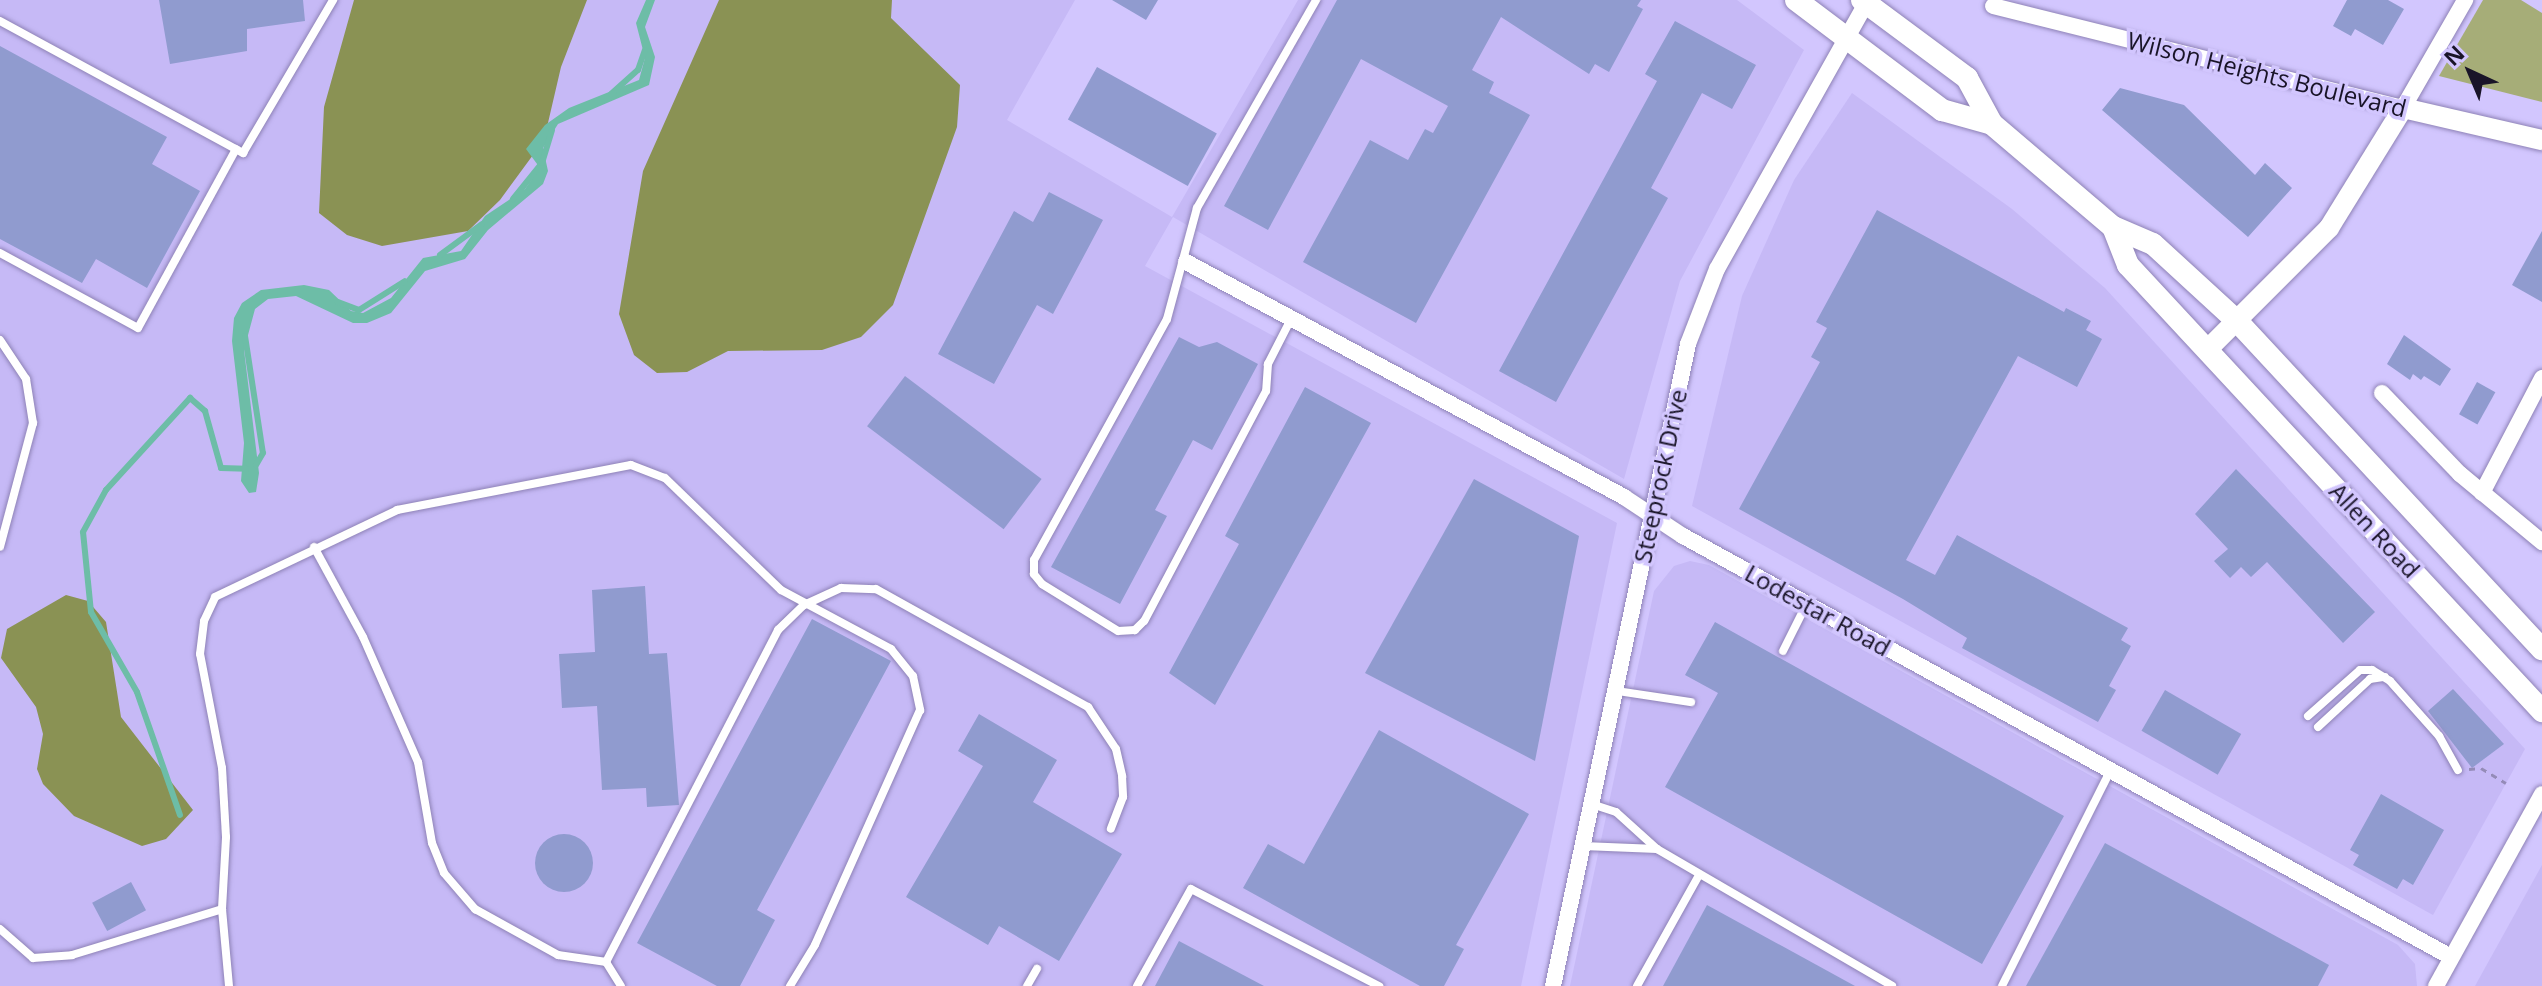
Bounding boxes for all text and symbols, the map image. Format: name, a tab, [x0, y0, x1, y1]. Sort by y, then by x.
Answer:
street label: Wilson Heights Boulevard	[2125, 25, 2409, 123]
north arrow	[2430, 32, 2510, 112]
text: N	[2436, 38, 2470, 72]
street label: Steeprock Drive	[1628, 387, 1692, 565]
street label: Allen Road	[2324, 477, 2426, 583]
street label: Lodestar Road	[1740, 558, 1896, 662]

